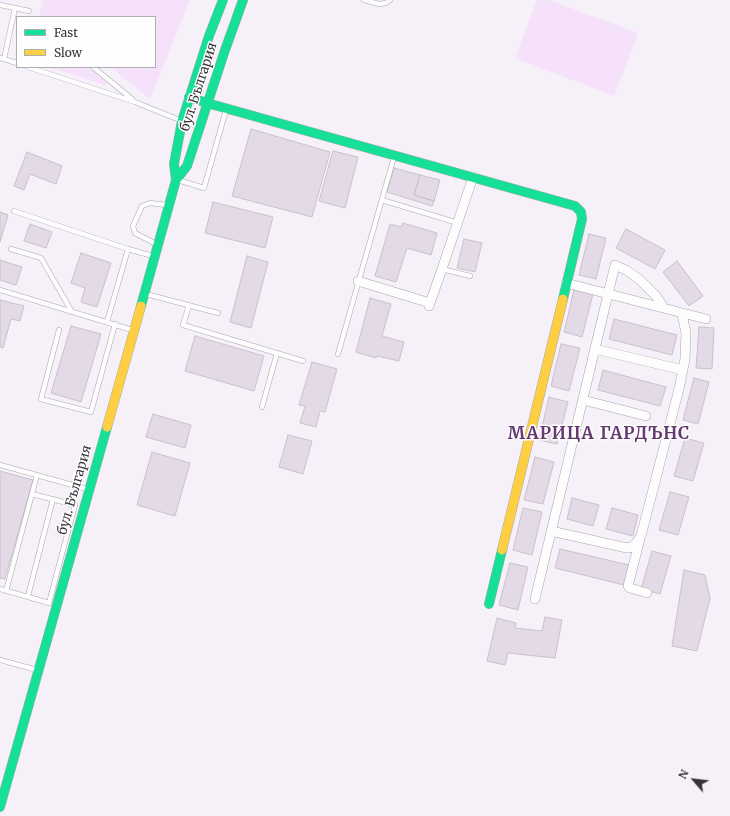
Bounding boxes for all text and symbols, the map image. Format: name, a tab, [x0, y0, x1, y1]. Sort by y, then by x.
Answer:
legend	[16, 16, 156, 68]
text: Fast	[54, 25, 78, 40]
street label: бул. България	[177, 41, 221, 133]
text: Slow	[54, 45, 82, 60]
district label: МАРИЦА ГАРДЪНС	[508, 424, 690, 444]
street label: бул. България	[55, 443, 95, 537]
north arrow	[674, 760, 714, 800]
text: N	[675, 767, 692, 782]

